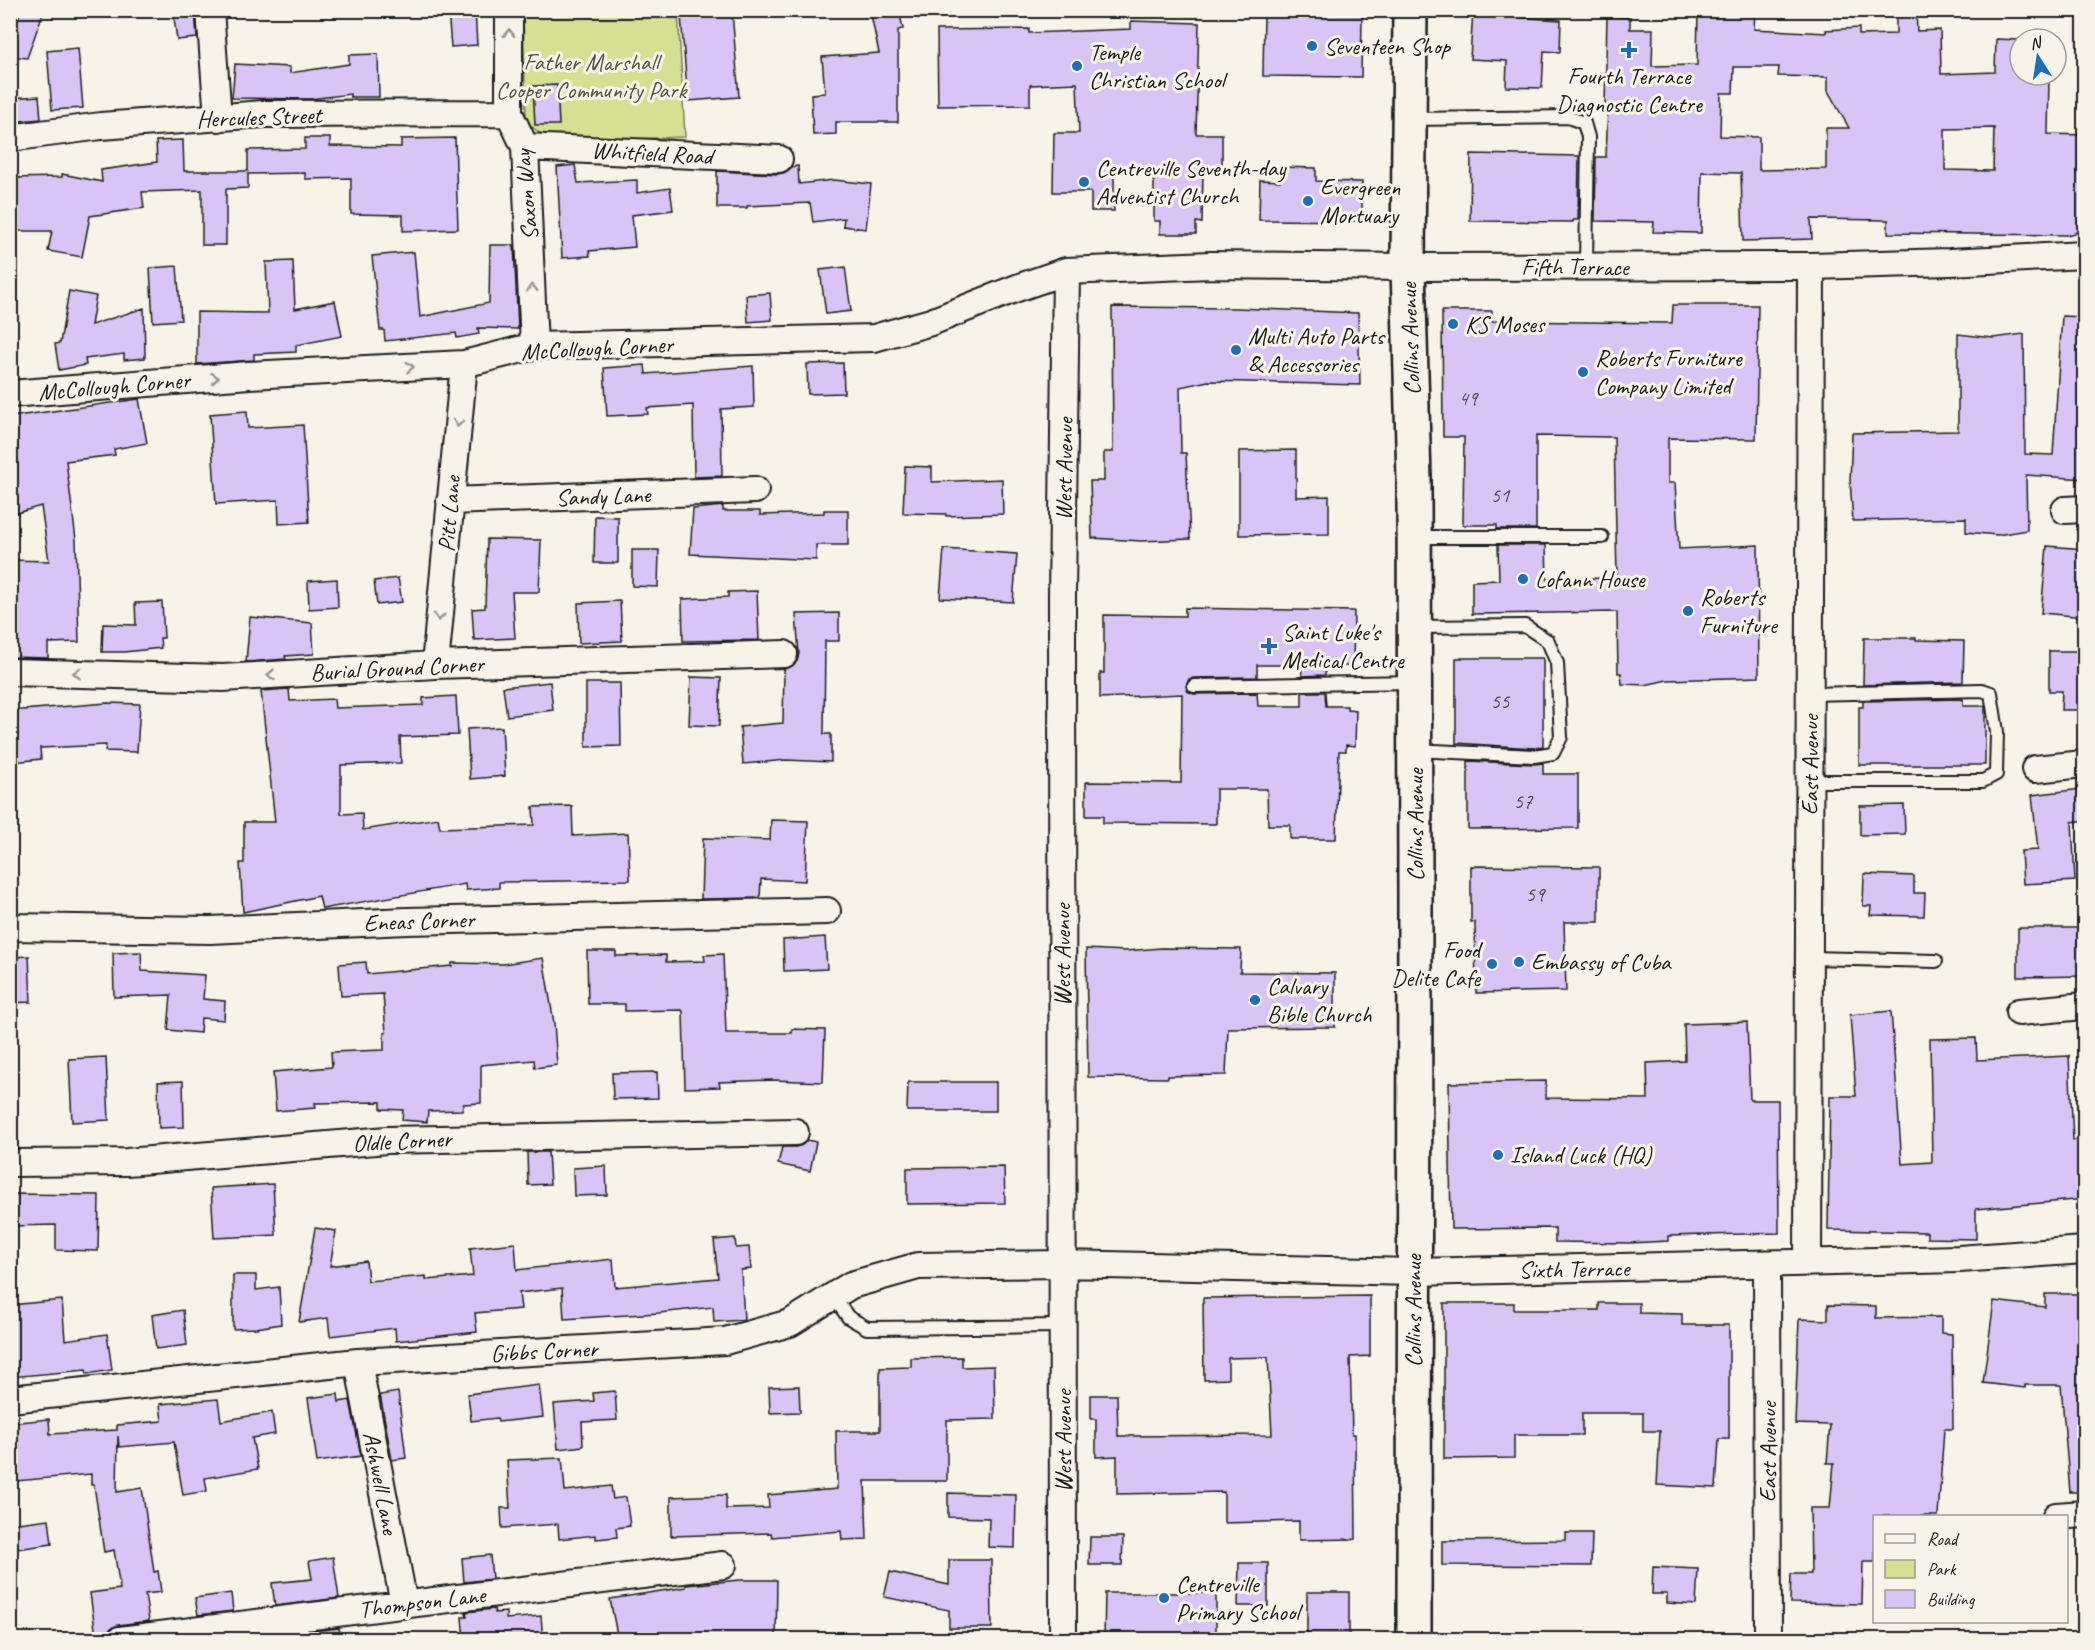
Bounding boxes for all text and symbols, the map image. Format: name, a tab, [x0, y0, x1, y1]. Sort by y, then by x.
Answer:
north arrow	[2008, 27, 2068, 87]
one-way arrow	[503, 29, 516, 38]
place label: Seventeen Shop	[1324, 31, 1452, 61]
text: N	[2028, 32, 2045, 54]
place label: Temple Christian School	[1089, 37, 1228, 95]
marker: Seventeen Shop	[1305, 39, 1319, 53]
marker: Fourth Terrace Diagnostic Centre	[1620, 41, 1638, 59]
park label: Father Marshall Cooper Community Park	[496, 47, 688, 105]
marker: Temple Christian School	[1070, 59, 1084, 73]
place label: Fourth Terrace Diagnostic Centre	[1556, 61, 1704, 119]
street label: Hercules Street	[196, 100, 324, 134]
street label: Whitfield Road	[591, 135, 717, 171]
street label: Saxon Way	[507, 147, 545, 241]
place label: Centreville Seventh-day Adventist Church	[1096, 153, 1287, 211]
place label: Evergreen Mortuary	[1320, 172, 1401, 230]
marker: Centreville Seventh-day Adventist Church	[1077, 175, 1091, 189]
marker: Evergreen Mortuary	[1301, 194, 1315, 208]
street label: Fifth Terrace	[1521, 252, 1631, 282]
street label: Collins Avenue	[1393, 280, 1427, 396]
one-way arrow	[526, 283, 538, 292]
place label: KS Moses	[1465, 309, 1546, 339]
marker: KS Moses	[1446, 317, 1460, 331]
place label: Multi Auto Parts & Accessories	[1248, 321, 1386, 379]
street label: McCollough Corner	[520, 329, 676, 367]
marker: Multi Auto Parts & Accessories	[1229, 343, 1243, 357]
place label: Roberts Furniture Company Limited	[1595, 343, 1744, 401]
one-way arrow	[406, 360, 415, 373]
street label: McCollough Corner	[37, 364, 193, 408]
marker: Roberts Furniture Company Limited	[1576, 365, 1590, 379]
one-way arrow	[211, 372, 220, 385]
house number: 49	[1459, 385, 1479, 411]
street label: West Avenue	[1048, 415, 1080, 521]
one-way arrow	[452, 418, 465, 427]
street label: Pitt Lane	[431, 473, 467, 553]
street label: Sandy Lane	[555, 479, 653, 513]
house number: 51	[1491, 482, 1511, 508]
place label: Lofann House	[1535, 564, 1647, 594]
marker: Lofann House	[1516, 572, 1530, 586]
place label: Roberts Furniture	[1700, 582, 1779, 640]
marker: Roberts Furniture	[1681, 604, 1695, 618]
one-way arrow	[433, 612, 446, 621]
place label: Saint Luke's Medical Centre	[1282, 617, 1406, 675]
marker: Saint Luke's Medical Centre	[1260, 637, 1278, 655]
street label: Burial Ground Corner	[310, 648, 487, 688]
one-way arrow	[72, 667, 81, 680]
one-way arrow	[267, 668, 276, 681]
house number: 55	[1491, 688, 1511, 714]
street label: East Avenue	[1795, 713, 1825, 815]
street label: Collins Avenue	[1400, 767, 1430, 881]
house number: 57	[1514, 788, 1534, 814]
house number: 59	[1526, 881, 1546, 907]
street label: West Avenue	[1047, 902, 1077, 1006]
street label: Eneas Corner	[363, 904, 477, 938]
place label: Food Delite Cafe	[1391, 935, 1484, 993]
place label: Embassy of Cuba	[1531, 947, 1672, 977]
marker: Embassy of Cuba	[1512, 955, 1526, 969]
marker: Food Delite Cafe	[1485, 957, 1499, 971]
place label: Calvary Bible Church	[1267, 971, 1373, 1029]
marker: Calvary Bible Church	[1248, 993, 1262, 1007]
street label: Oldle Corner	[352, 1123, 455, 1159]
place label: Island Luck (HQ)	[1510, 1140, 1652, 1170]
marker: Island Luck (HQ)	[1491, 1148, 1505, 1162]
street label: Collins Avenue	[1398, 1253, 1428, 1367]
street label: Sixth Terrace	[1518, 1253, 1632, 1285]
street label: Gibbs Corner	[490, 1333, 601, 1369]
street label: West Avenue	[1048, 1388, 1078, 1492]
street label: East Avenue	[1753, 1400, 1783, 1502]
street label: Ashwell Lane	[356, 1429, 406, 1539]
legend	[1873, 1515, 2068, 1623]
text: Road	[1927, 1528, 1960, 1550]
text: Park	[1927, 1558, 1957, 1580]
place label: Centreville Primary School	[1176, 1569, 1303, 1627]
street label: Thompson Lane	[357, 1579, 489, 1625]
text: Building	[1927, 1588, 1976, 1610]
marker: Centreville Primary School	[1157, 1591, 1171, 1605]

